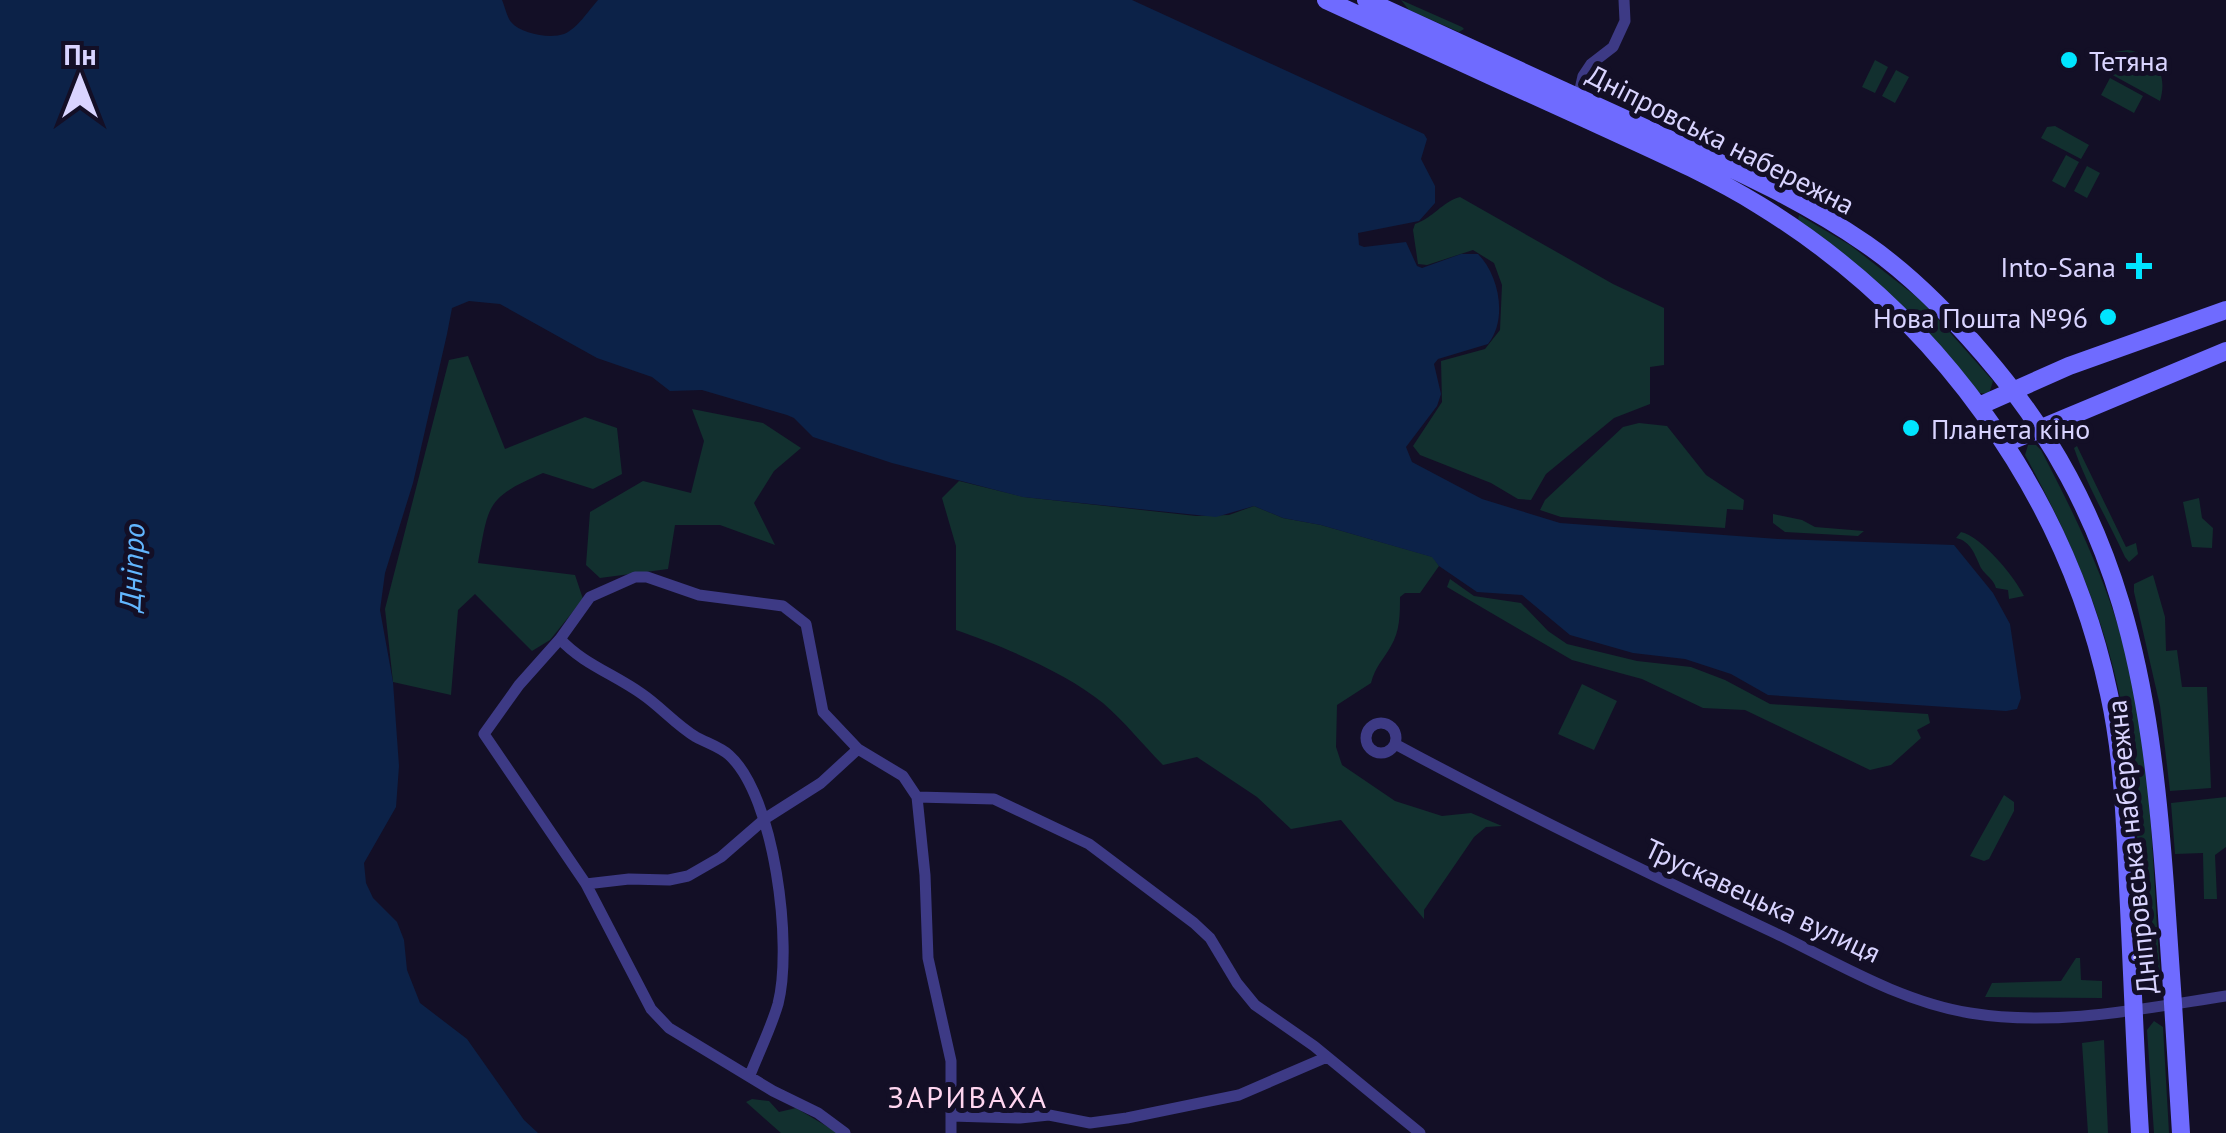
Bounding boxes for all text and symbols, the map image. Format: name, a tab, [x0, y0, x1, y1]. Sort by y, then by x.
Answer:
north arrow	[30, 30, 130, 130]
text: Пн	[64, 36, 96, 73]
place label: Тетяна	[2089, 42, 2169, 79]
marker: Тетяна	[2058, 49, 2080, 71]
street label: Дніпровська набережна	[1581, 55, 1861, 223]
place label: Into-Sana	[2000, 248, 2116, 285]
marker: Into-Sana	[2126, 253, 2152, 279]
place label: Нова Пошта №96	[1873, 299, 2088, 336]
marker: Нова Пошта №96	[2097, 306, 2119, 328]
place label: Планета кіно	[1931, 410, 2090, 447]
marker: Планета кіно	[1900, 417, 1922, 439]
water label: Дніпро	[109, 522, 153, 614]
street label: Дніпровська набережна	[2097, 698, 2165, 996]
street label: Трускавецька вулиця	[1639, 829, 1887, 971]
district label: ЗАРИВАХА	[887, 1077, 1049, 1116]

